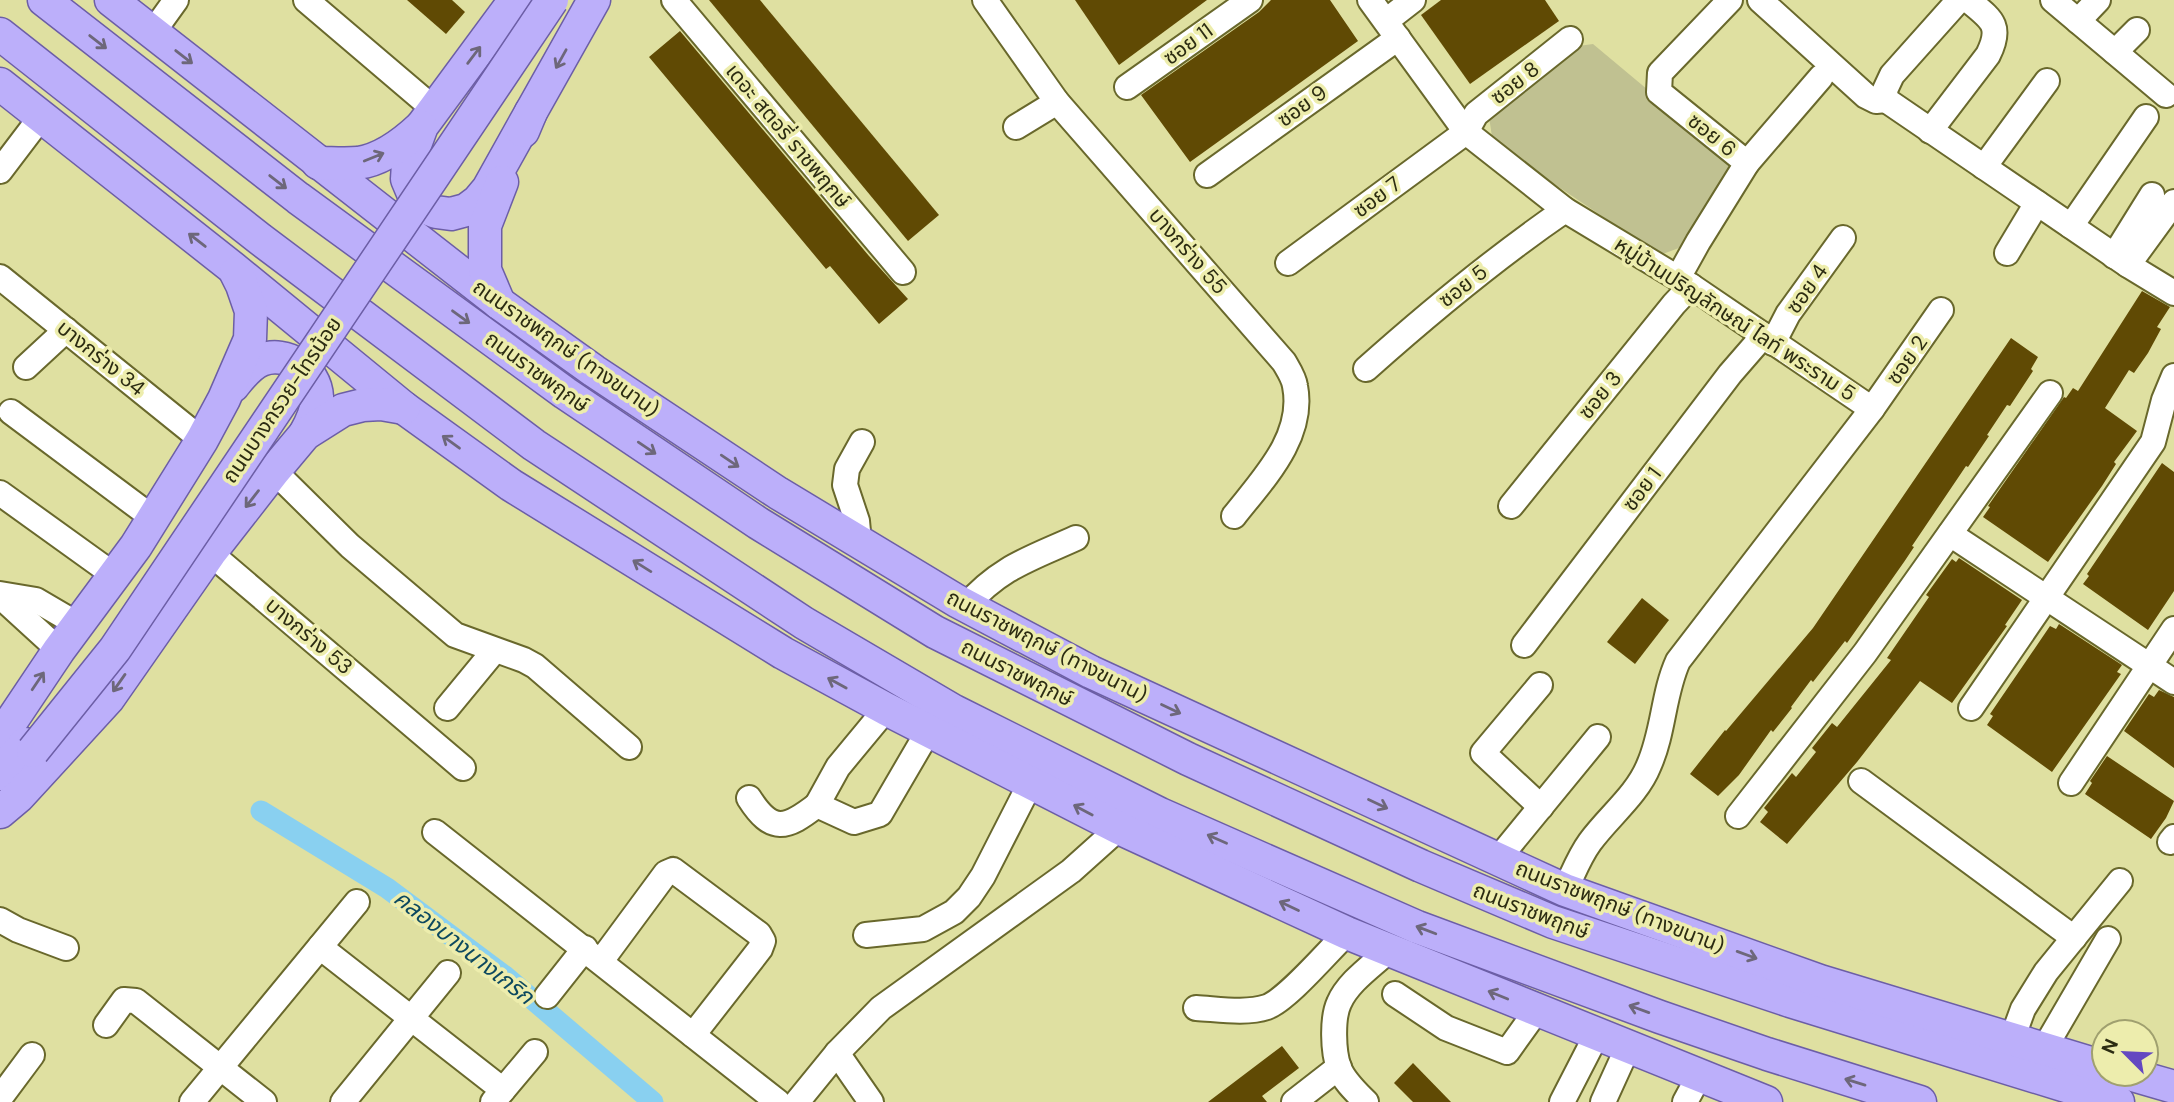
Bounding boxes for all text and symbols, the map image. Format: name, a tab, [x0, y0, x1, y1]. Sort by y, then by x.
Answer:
street label: ซอย 11	[1158, 17, 1218, 71]
one-way arrow	[89, 34, 107, 50]
one-way arrow	[466, 45, 481, 64]
one-way arrow	[175, 49, 193, 64]
one-way arrow	[554, 49, 568, 69]
street label: ซอย 8	[1485, 55, 1545, 111]
street label: เดอะ สตอรี่ ราชพฤกษ์	[719, 57, 858, 214]
street label: ซอย 9	[1272, 79, 1332, 133]
street label: ซอย 6	[1682, 107, 1742, 163]
one-way arrow	[363, 149, 384, 162]
street label: ซอย 7	[1347, 170, 1407, 224]
one-way arrow	[268, 174, 286, 190]
street label: บางกร่าง 55	[1143, 202, 1233, 300]
street label: หมู่บ้านปริญลักษณ์ ไลท์ พระราม 5	[1609, 230, 1861, 408]
one-way arrow	[188, 232, 206, 248]
street label: ซอย 5	[1433, 258, 1493, 314]
street label: ซอย 4	[1780, 258, 1834, 319]
street label: ถนนราชพฤกษ์ (ทางขนาน)	[468, 274, 664, 422]
one-way arrow	[451, 310, 470, 324]
street label: ถนนบางกรวย-ไทรน้อย	[216, 311, 348, 489]
street label: บางกร่าง 34	[51, 314, 151, 402]
street label: ถนนราชพฤกษ์	[480, 326, 594, 418]
street label: ซอย 2	[1880, 330, 1934, 390]
street label: ซอย 3	[1572, 365, 1628, 425]
one-way arrow	[442, 435, 461, 449]
one-way arrow	[636, 441, 656, 455]
one-way arrow	[720, 454, 739, 469]
street label: ซอย 1	[1616, 461, 1668, 517]
one-way arrow	[245, 489, 260, 507]
one-way arrow	[633, 559, 653, 573]
street label: ถนนราชพฤกษ์ (ทางขนาน)	[943, 584, 1151, 708]
street label: บางกร่าง 53	[259, 591, 359, 681]
street label: ถนนราชพฤกษ์	[957, 634, 1077, 712]
one-way arrow	[31, 672, 45, 692]
one-way arrow	[112, 673, 126, 692]
one-way arrow	[828, 676, 848, 690]
one-way arrow	[1160, 703, 1181, 716]
one-way arrow	[1366, 798, 1388, 811]
one-way arrow	[1073, 802, 1093, 816]
one-way arrow	[1207, 832, 1228, 845]
street label: ถนนราชพฤกษ์ (ทางขนาน)	[1512, 856, 1728, 958]
street label: ถนนราชพฤกษ์	[1470, 877, 1592, 945]
water label: คลองบางนางเกริก	[388, 883, 541, 1012]
one-way arrow	[1278, 899, 1300, 912]
one-way arrow	[1415, 923, 1437, 936]
one-way arrow	[1735, 950, 1757, 962]
one-way arrow	[1488, 987, 1509, 1000]
one-way arrow	[1629, 1002, 1651, 1015]
north arrow	[2090, 1018, 2160, 1088]
text: N	[2096, 1035, 2124, 1058]
one-way arrow	[1844, 1074, 1866, 1087]

